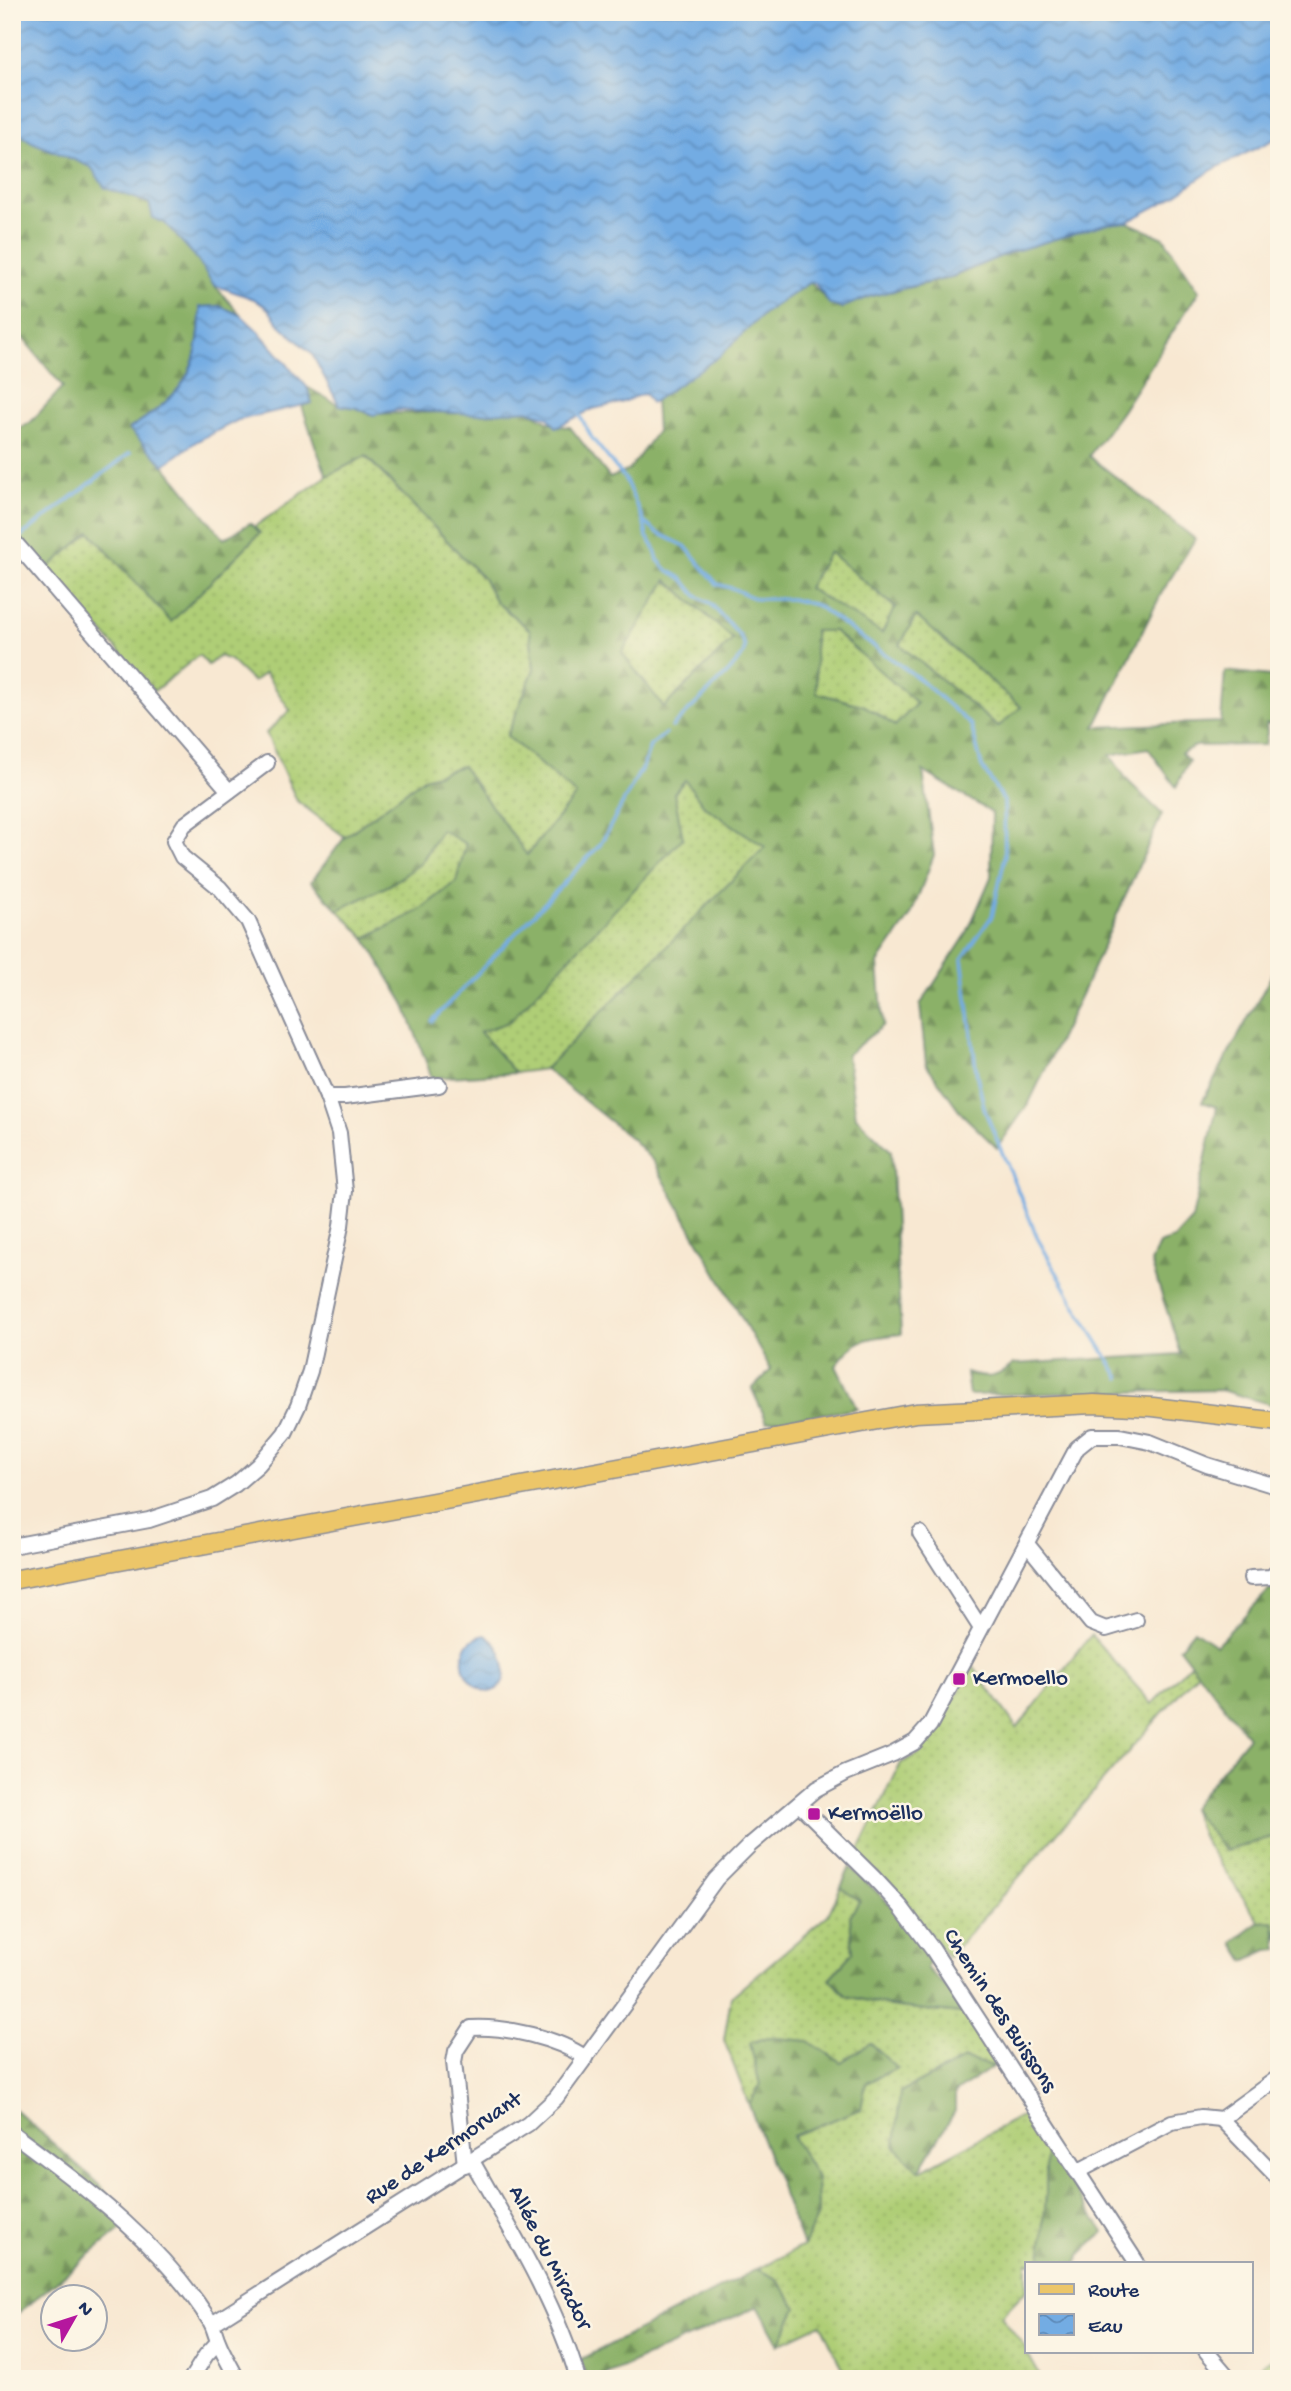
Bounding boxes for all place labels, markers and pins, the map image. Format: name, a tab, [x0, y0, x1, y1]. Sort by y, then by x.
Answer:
place label: Kermoello	[973, 1666, 1068, 1693]
marker: Kermoello	[951, 1671, 967, 1687]
place label: Kermoëllo	[828, 1801, 923, 1828]
marker: Kermoëllo	[806, 1806, 822, 1822]

